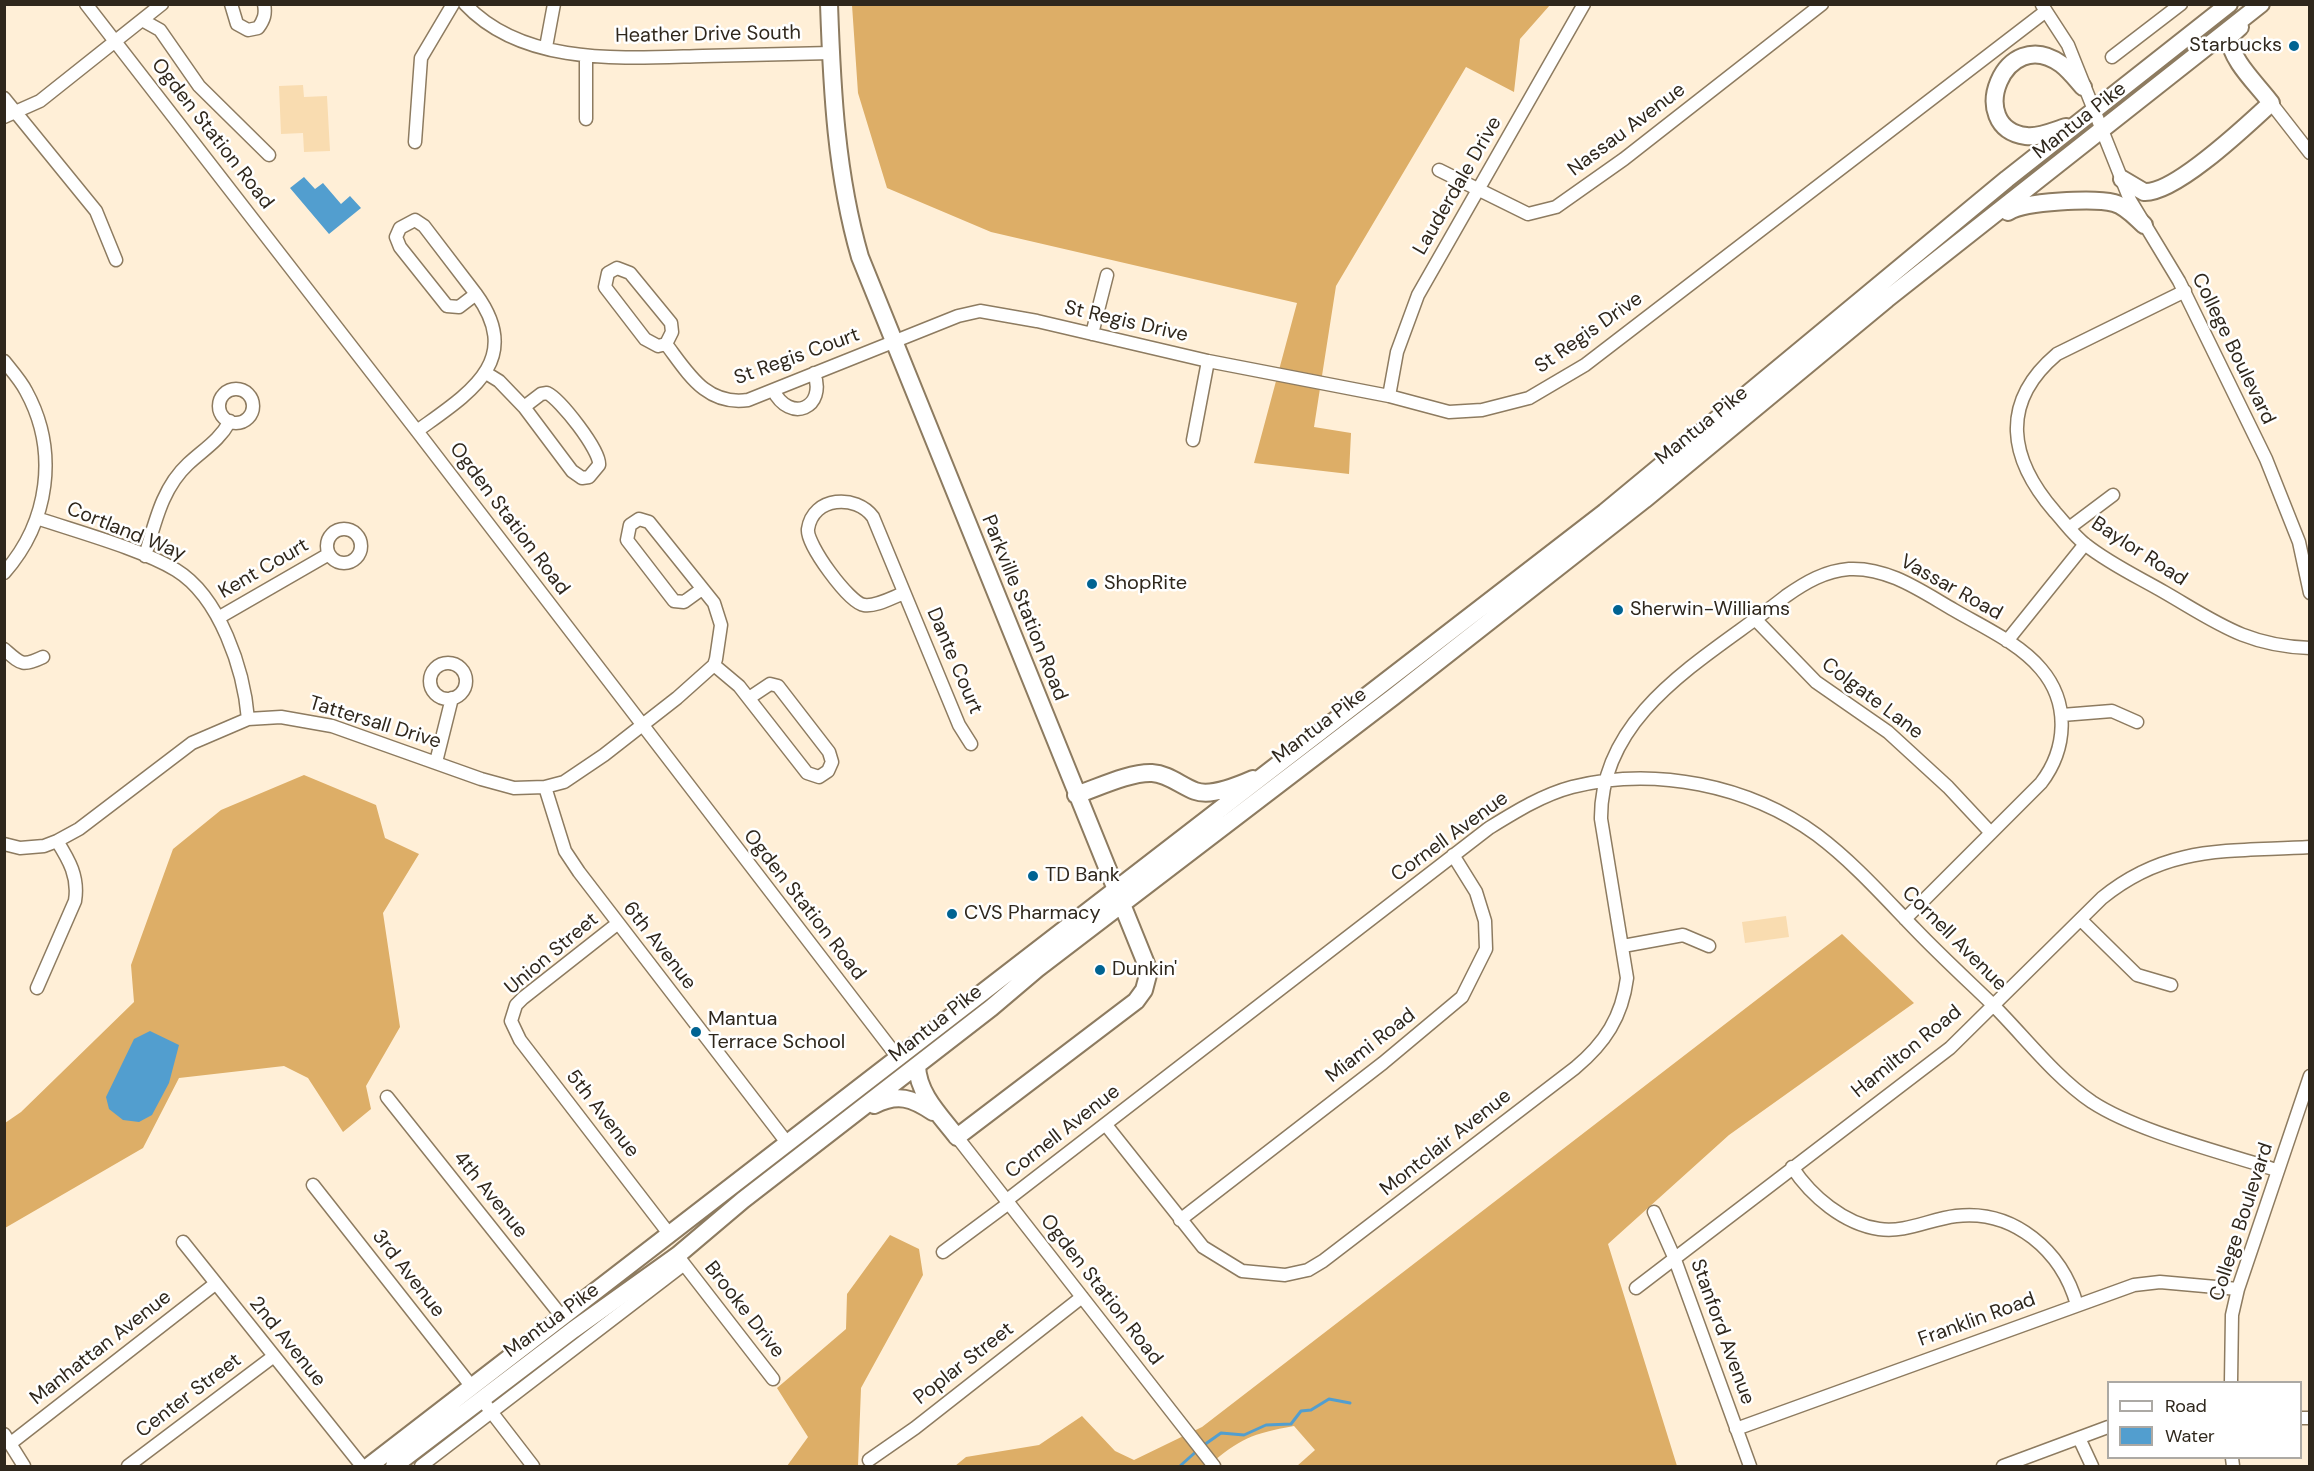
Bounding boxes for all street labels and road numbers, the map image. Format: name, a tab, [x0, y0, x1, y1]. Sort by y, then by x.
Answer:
street label: Heather Drive South	[615, 21, 801, 49]
street label: Ogden Station Road	[146, 54, 278, 214]
street label: Mantua Pike	[2029, 77, 2131, 165]
street label: Nassau Avenue	[1564, 78, 1690, 182]
street label: Lauderdale Drive	[1409, 113, 1507, 259]
street label: College Boulevard	[2186, 270, 2280, 428]
street label: St Regis Drive	[1531, 287, 1647, 379]
street label: St Regis Drive	[1062, 296, 1190, 348]
street label: St Regis Court	[731, 323, 863, 391]
street label: Mantua Pike	[1651, 381, 1753, 471]
street label: Ogden Station Road	[444, 438, 574, 600]
street label: Cortland Way	[63, 497, 189, 567]
street label: Parkville Station Road	[976, 512, 1072, 704]
street label: Baylor Road	[2087, 512, 2191, 592]
street label: Kent Court	[215, 534, 313, 604]
street label: Vassar Road	[1896, 550, 2006, 626]
street label: Dante Court	[921, 604, 987, 718]
street label: Colgate Lane	[1816, 653, 1928, 745]
street label: Mantua Pike	[1268, 683, 1372, 769]
street label: Tattersall Drive	[306, 691, 444, 755]
street label: Cornell Avenue	[1387, 787, 1513, 887]
street label: Ogden Station Road	[738, 825, 870, 985]
street label: Cornell Avenue	[1896, 881, 2012, 997]
street label: 6th Avenue	[617, 897, 701, 995]
street label: Union Street	[500, 908, 604, 1000]
street label: Mantua Pike	[885, 980, 987, 1068]
street label: Hamilton Road	[1847, 1000, 1967, 1104]
street label: Miami Road	[1321, 1004, 1421, 1088]
street label: 5th Avenue	[560, 1065, 644, 1163]
street label: Cornell Avenue	[1001, 1080, 1125, 1184]
street label: Montclair Avenue	[1376, 1084, 1516, 1202]
street label: College Boulevard	[2205, 1140, 2279, 1304]
street label: 4th Avenue	[448, 1147, 532, 1243]
street label: Ogden Station Road	[1035, 1210, 1167, 1370]
street label: 3rd Avenue	[366, 1225, 450, 1323]
street label: Stanford Avenue	[1685, 1256, 1759, 1408]
street label: Brooke Drive	[699, 1257, 789, 1363]
street label: Mantua Pike	[500, 1278, 604, 1364]
street label: Manhattan Avenue	[26, 1285, 176, 1411]
street label: Franklin Road	[1915, 1288, 2039, 1352]
street label: 2nd Avenue	[243, 1292, 331, 1392]
street label: Poplar Street	[909, 1318, 1019, 1410]
street label: Center Street	[132, 1349, 246, 1443]

